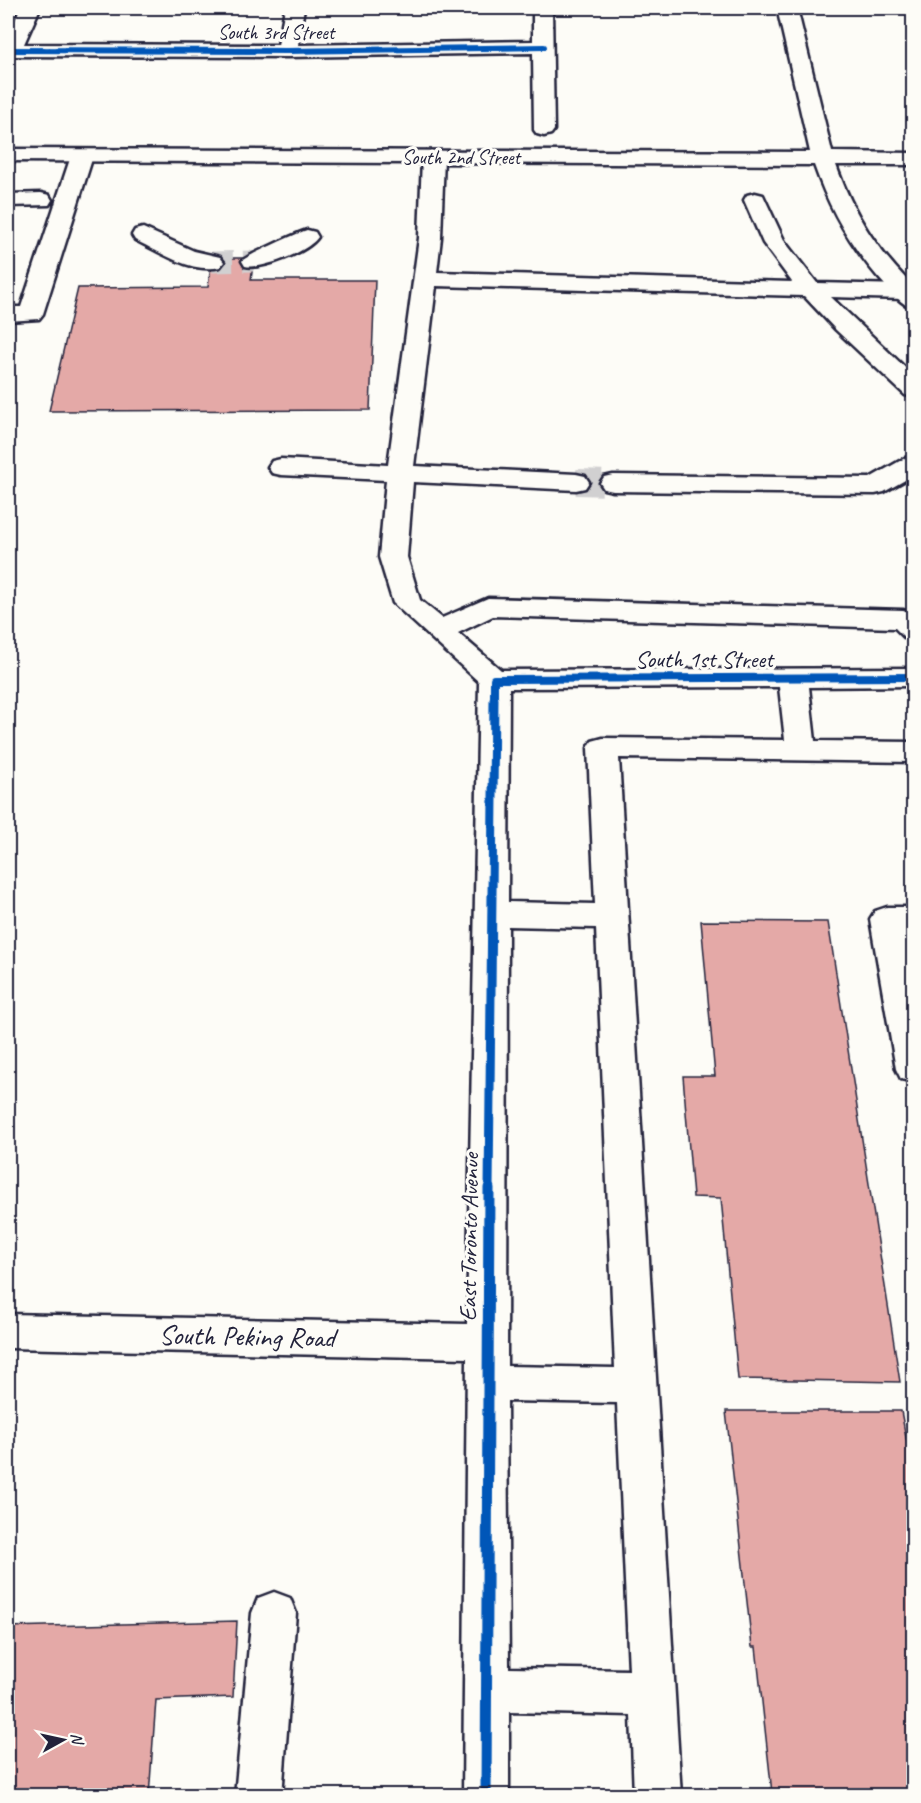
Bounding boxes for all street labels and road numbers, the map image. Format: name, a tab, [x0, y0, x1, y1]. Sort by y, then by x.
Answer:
street label: South 3rd Street	[218, 20, 337, 45]
street label: South 2nd Street	[402, 145, 523, 170]
street label: South 1st Street	[635, 644, 775, 674]
street label: East Toronto Avenue	[453, 1151, 486, 1321]
street label: South Peking Road	[159, 1317, 339, 1355]

